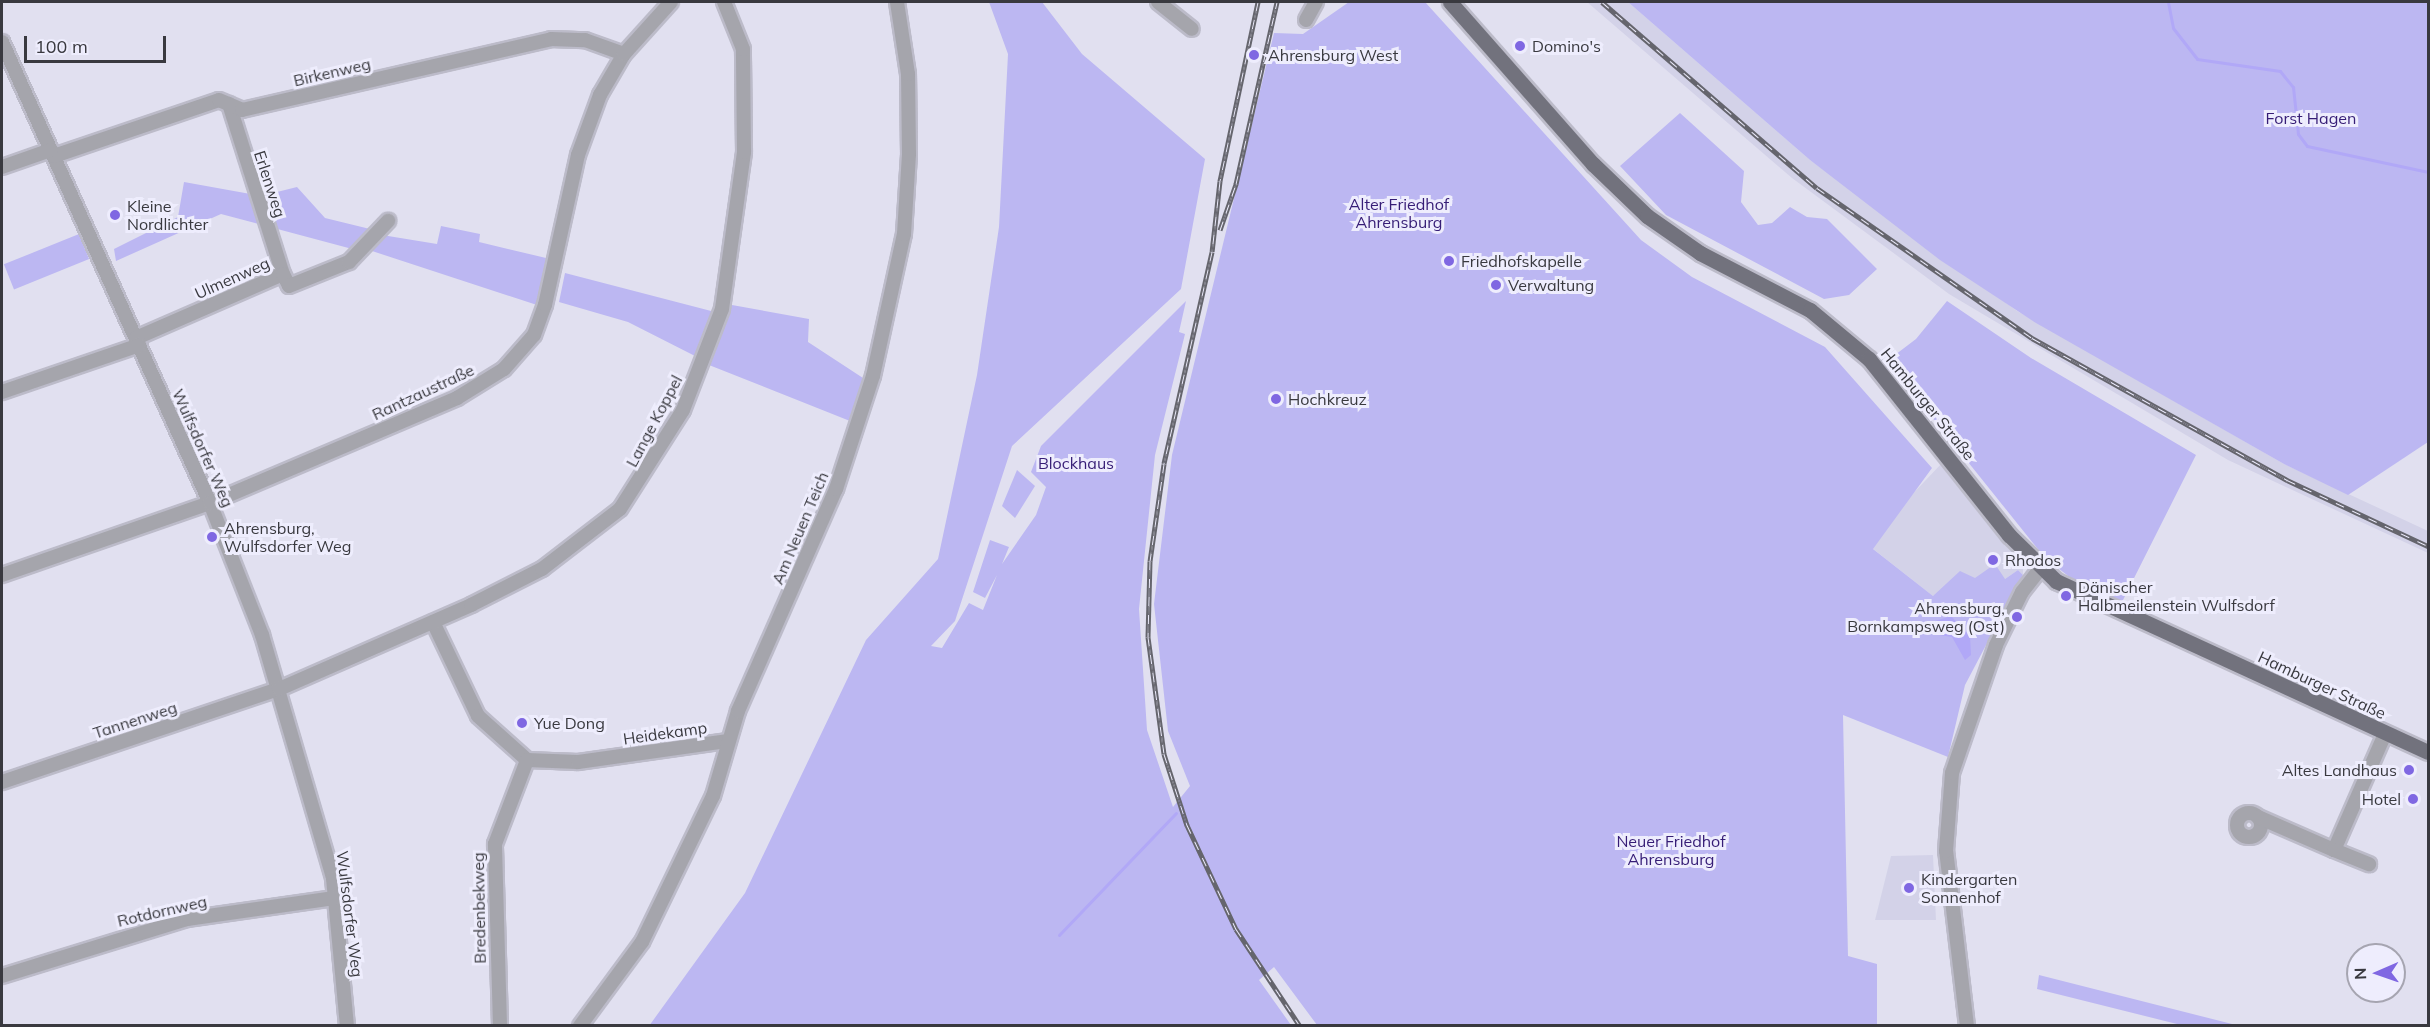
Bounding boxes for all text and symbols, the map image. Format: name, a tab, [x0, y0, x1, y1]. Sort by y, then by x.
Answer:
scale bar	[27, 24, 170, 62]
text: 100 m	[35, 35, 88, 58]
place label: Domino's	[1532, 36, 1601, 56]
marker: Domino's	[1513, 39, 1527, 53]
place label: Ahrensburg West	[1268, 45, 1398, 65]
marker: Ahrensburg West	[1245, 46, 1263, 64]
street label: Birkenweg	[292, 54, 372, 90]
park label: Forst Hagen	[2266, 108, 2356, 128]
street label: Erlenweg	[250, 148, 290, 220]
park label: Alter Friedhof Ahrensburg	[1349, 194, 1449, 232]
place label: Kleine Nordlichter	[127, 196, 208, 234]
marker: Kleine Nordlichter	[108, 208, 122, 222]
place label: Friedhofskapelle	[1461, 251, 1582, 271]
street label: Ulmenweg	[192, 253, 272, 303]
marker: Friedhofskapelle	[1442, 254, 1456, 268]
place label: Verwaltung	[1508, 275, 1594, 295]
marker: Verwaltung	[1489, 278, 1503, 292]
street label: Hamburger Straße	[1877, 344, 1979, 464]
street label: Rantzaustraße	[369, 360, 477, 424]
street label: Lange Koppel	[622, 372, 686, 470]
street label: Wulfsdorfer Weg	[168, 386, 238, 510]
place label: Hochkreuz	[1288, 389, 1367, 409]
marker: Hochkreuz	[1269, 392, 1283, 406]
park label: Blockhaus	[1038, 453, 1114, 473]
street label: Am Neuen Teich	[768, 469, 832, 587]
place label: Ahrensburg, Wulfsdorfer Weg	[224, 518, 351, 556]
marker: Ahrensburg, Wulfsdorfer Weg	[205, 530, 219, 544]
place label: Rhodos	[2005, 550, 2061, 570]
marker: Rhodos	[1986, 553, 2000, 567]
place label: Dänischer Halbmeilenstein Wulfsdorf	[2078, 577, 2275, 615]
marker: Dänischer Halbmeilenstein Wulfsdorf	[2059, 589, 2073, 603]
place label: Ahrensburg, Bornkampsweg (Ost)	[1847, 598, 2005, 636]
marker: Ahrensburg, Bornkampsweg (Ost)	[2010, 610, 2024, 624]
street label: Hamburger Straße	[2255, 647, 2389, 723]
street label: Tannenweg	[91, 697, 179, 743]
place label: Yue Dong	[534, 713, 605, 733]
marker: Yue Dong	[515, 716, 529, 730]
street label: Heidekamp	[622, 718, 708, 748]
place label: Altes Landhaus	[2282, 760, 2397, 780]
marker: Altes Landhaus	[2402, 763, 2416, 777]
place label: Hotel	[2362, 789, 2401, 809]
marker: Hotel	[2406, 792, 2420, 806]
park label: Neuer Friedhof Ahrensburg	[1616, 831, 1726, 869]
street label: Wulfsdorfer Weg	[333, 850, 367, 978]
street label: Bredenbekweg	[468, 852, 490, 964]
place label: Kindergarten Sonnenhof	[1921, 869, 2017, 907]
marker: Kindergarten Sonnenhof	[1902, 881, 1916, 895]
street label: Rotdornweg	[115, 891, 209, 931]
north arrow	[2346, 943, 2406, 1003]
text: N	[2350, 967, 2370, 980]

